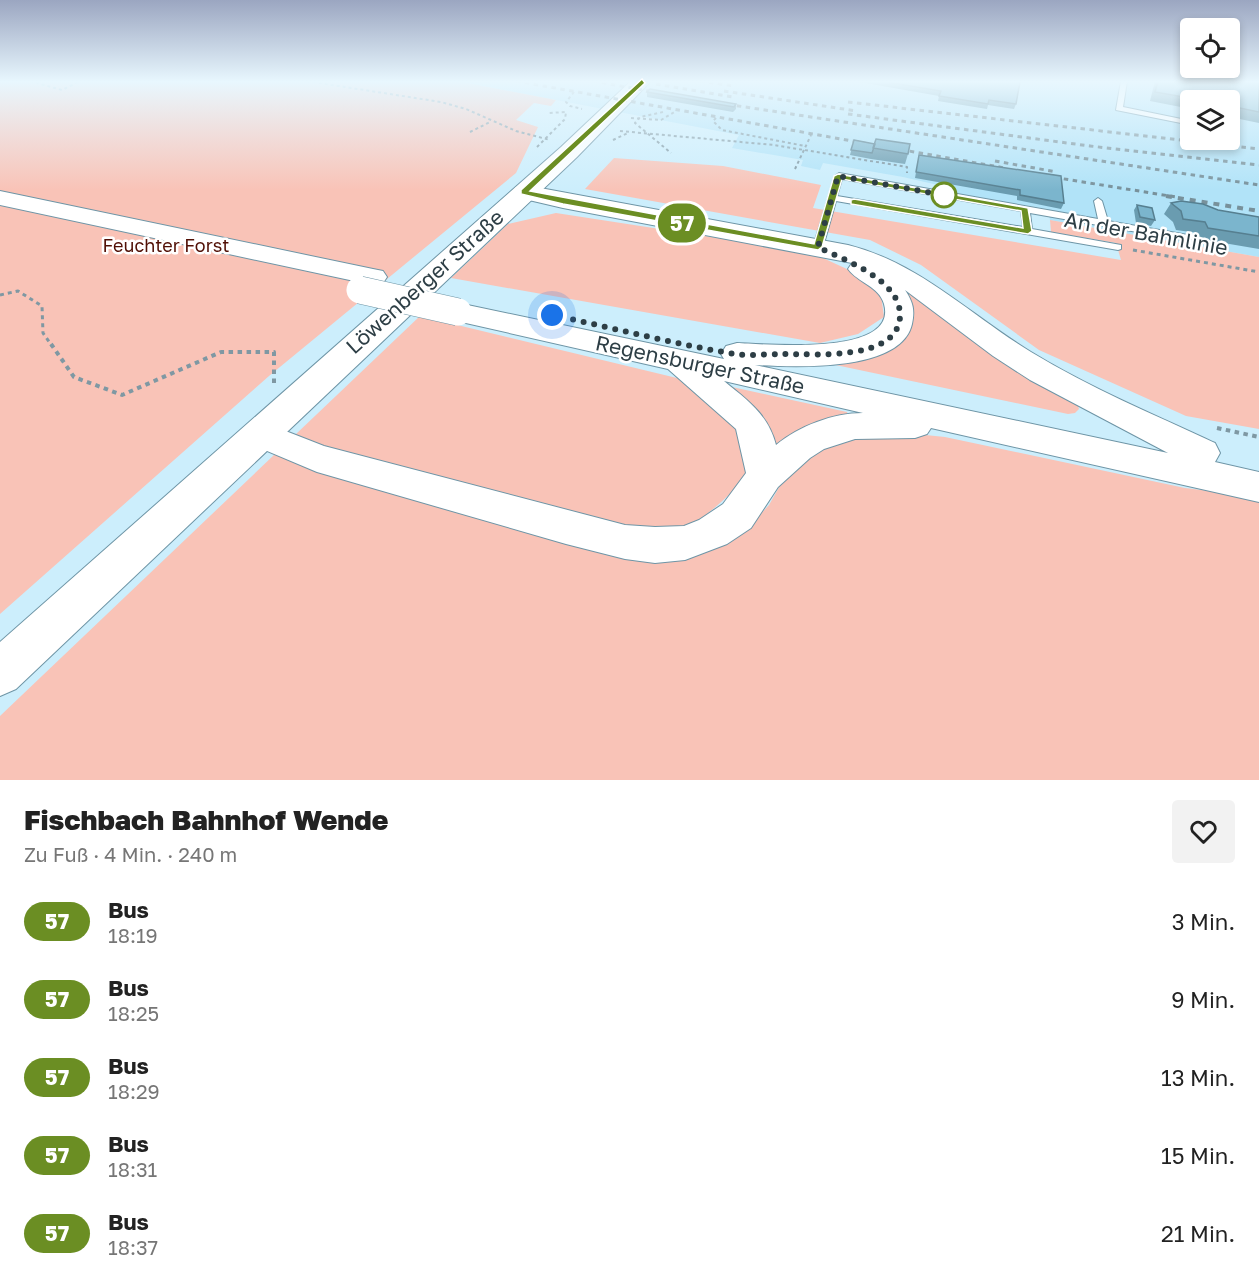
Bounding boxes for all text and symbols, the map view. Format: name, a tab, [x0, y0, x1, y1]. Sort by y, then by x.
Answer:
map controls	[1180, 18, 1240, 150]
button: locate	[1180, 18, 1240, 78]
button: layers	[1180, 90, 1240, 150]
unlabelled marker	[931, 182, 957, 208]
street label: Löwenberger Straße	[340, 204, 509, 359]
line badge: 57	[655, 204, 709, 242]
street label: An der Bahnlinie	[1062, 206, 1230, 260]
text: 57	[670, 210, 694, 236]
park label: Feuchter Forst	[103, 234, 229, 256]
your location	[537, 300, 567, 330]
street label: Regensburger Straße	[593, 329, 807, 399]
button: heart	[1172, 800, 1235, 863]
text: Fischbach Bahnhof Wende	[24, 803, 388, 836]
text: Zu Fuß · 4 Min. · 240 m	[24, 842, 237, 866]
text: Bus	[108, 896, 149, 923]
text: 57	[45, 908, 69, 934]
text: 3 Min.	[1172, 908, 1235, 935]
text: 18:19	[108, 923, 158, 947]
text: Bus	[108, 974, 149, 1001]
text: 57	[45, 986, 69, 1012]
text: 9 Min.	[1171, 986, 1235, 1013]
text: 18:25	[108, 1001, 159, 1025]
text: Bus	[108, 1052, 149, 1079]
text: 57	[45, 1064, 69, 1090]
text: 13 Min.	[1161, 1064, 1235, 1091]
text: 18:29	[108, 1079, 160, 1103]
text: Bus	[108, 1130, 149, 1157]
text: 57	[45, 1142, 69, 1168]
text: 15 Min.	[1161, 1142, 1235, 1169]
text: 18:31	[108, 1157, 157, 1181]
text: Bus	[108, 1208, 149, 1235]
text: 57	[45, 1220, 69, 1246]
text: 21 Min.	[1161, 1220, 1235, 1247]
text: 18:37	[108, 1235, 158, 1259]

